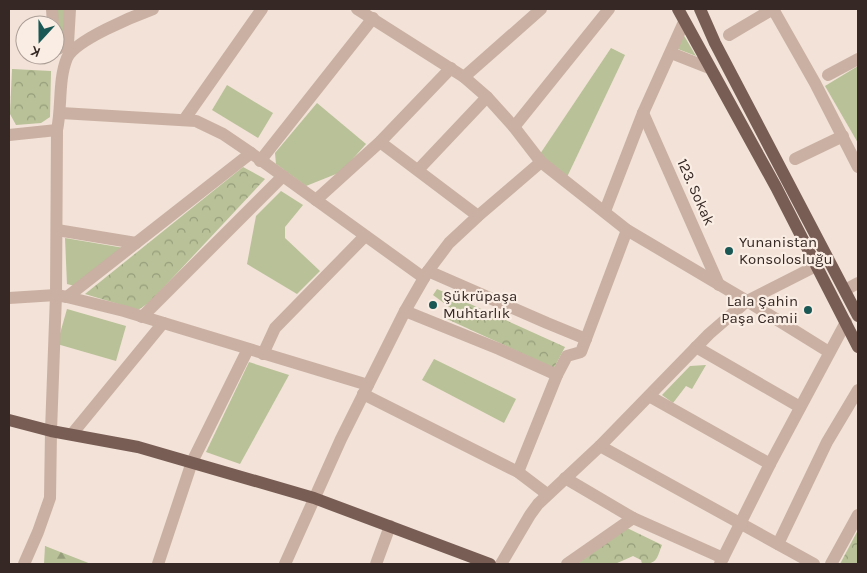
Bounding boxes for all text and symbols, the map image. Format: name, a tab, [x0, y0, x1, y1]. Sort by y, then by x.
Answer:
north arrow	[15, 15, 65, 65]
text: K	[27, 42, 43, 61]
street label: 123. Sokak	[673, 156, 719, 228]
place label: Yunanistan Konsolosluğu	[739, 233, 833, 268]
marker: Yunanistan Konsolosluğu	[723, 245, 735, 257]
place label: Şükrüpaşa Muhtarlık	[443, 287, 517, 322]
place label: Lala Şahin Paşa Camii	[721, 292, 798, 327]
marker: Şükrüpaşa Muhtarlık	[427, 299, 439, 311]
marker: Lala Şahin Paşa Camii	[802, 304, 814, 316]

